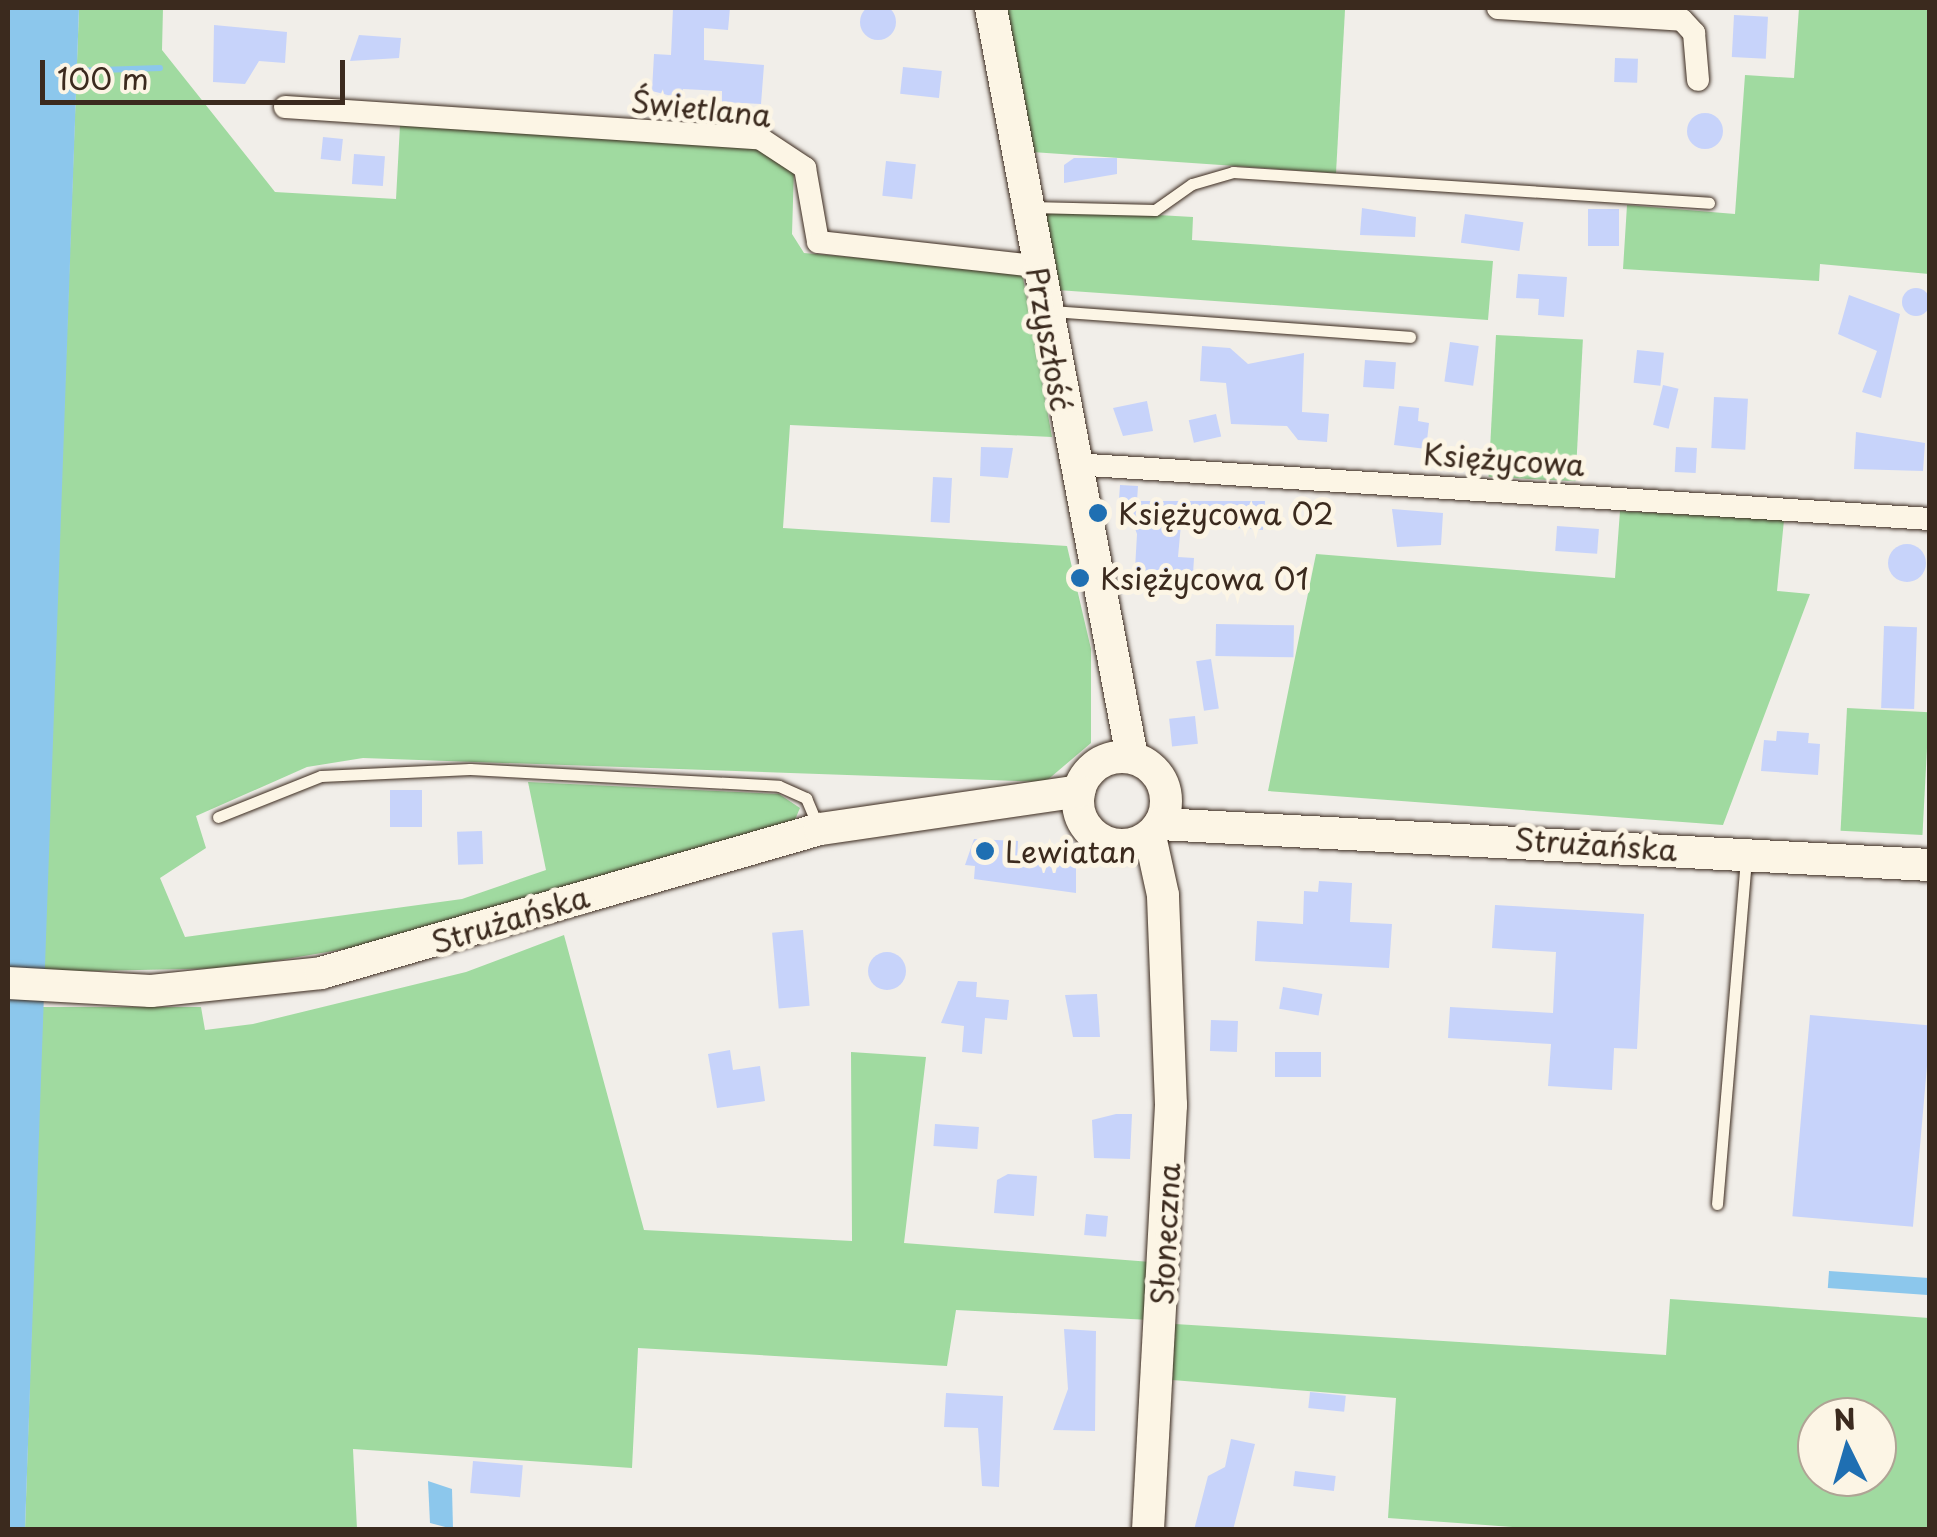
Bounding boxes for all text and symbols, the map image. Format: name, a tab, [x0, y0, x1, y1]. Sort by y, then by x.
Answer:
scale bar	[45, 40, 350, 102]
text: 100 m	[57, 55, 149, 100]
street label: Świetlana	[629, 83, 773, 133]
street label: Przyszłość	[1020, 264, 1080, 414]
street label: Księżycowa	[1422, 435, 1586, 483]
place label: Księżycowa 02	[1118, 495, 1332, 531]
marker: Księżycowa 02	[1087, 502, 1109, 524]
place label: Księżycowa 01	[1100, 560, 1307, 596]
marker: Księżycowa 01	[1069, 567, 1091, 589]
street label: Strużańska	[1513, 820, 1679, 868]
place label: Lewiatan	[1005, 833, 1136, 869]
marker: Lewiatan	[974, 840, 996, 862]
street label: Strużańska	[427, 878, 593, 960]
street label: Słoneczna	[1143, 1162, 1187, 1306]
text: N	[1832, 1396, 1857, 1441]
north arrow	[1797, 1397, 1897, 1497]

